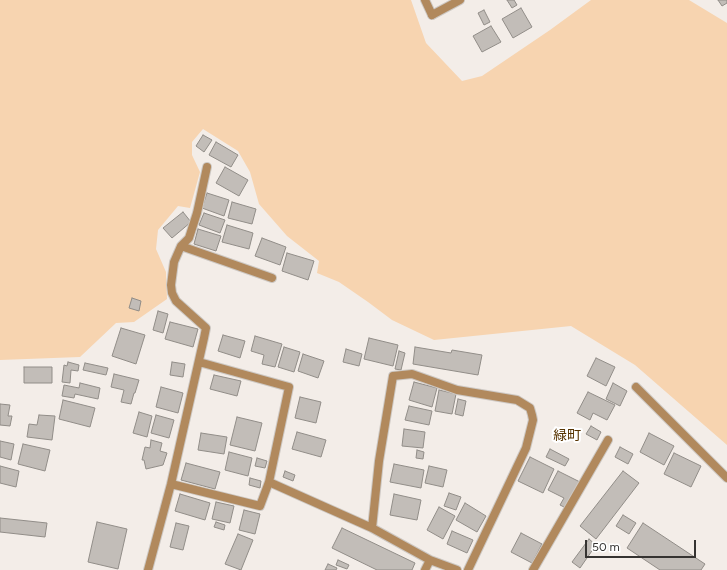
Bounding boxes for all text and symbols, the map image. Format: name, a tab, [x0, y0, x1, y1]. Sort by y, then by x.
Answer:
district label: 緑町	[553, 428, 581, 444]
scale bar	[587, 532, 698, 558]
text: 50 m	[592, 540, 620, 554]

